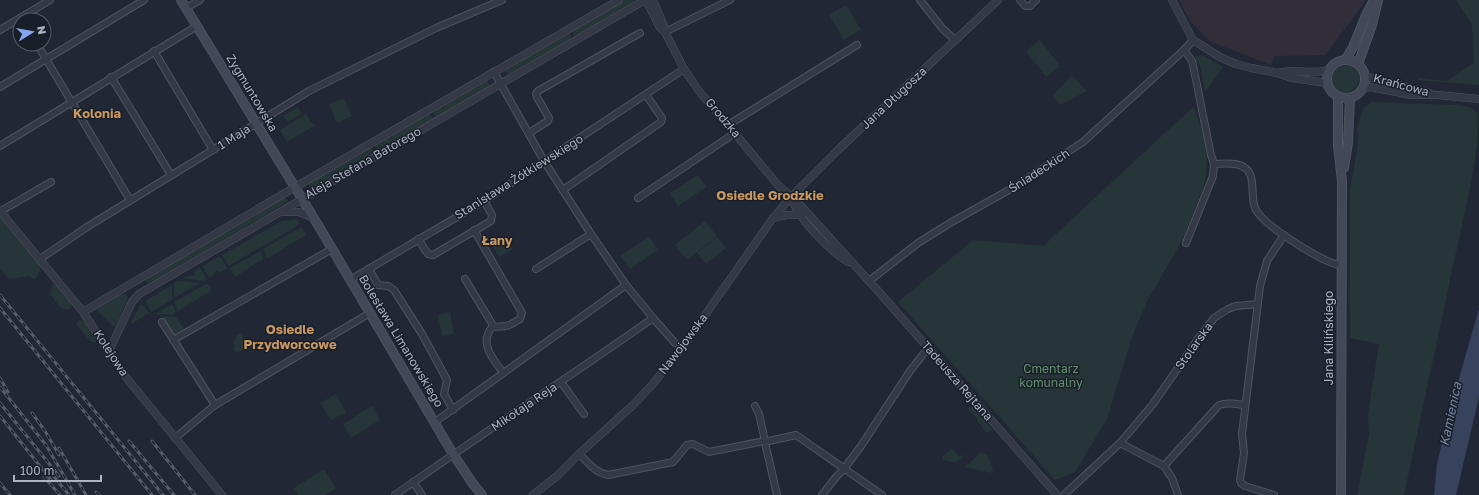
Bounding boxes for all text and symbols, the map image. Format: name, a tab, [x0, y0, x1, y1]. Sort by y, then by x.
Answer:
north arrow	[12, 12, 52, 52]
text: N	[35, 25, 49, 35]
street label: Zygmuntowska	[223, 51, 281, 134]
street label: Jana Długosza	[858, 63, 930, 132]
street label: Krańcowa	[1372, 70, 1431, 99]
street label: Grodzka	[702, 95, 744, 141]
district label: Kolonia	[73, 105, 121, 121]
street label: 1 Maja	[215, 121, 253, 152]
street label: Aleja Stefana Batorego	[302, 123, 423, 202]
street label: Stanisława Żółkiewskiego	[452, 131, 586, 222]
street label: Śniadeckich	[1005, 145, 1072, 196]
district label: Osiedle Grodzkie	[716, 187, 824, 203]
district label: Łany	[481, 232, 513, 248]
street label: Bolesława Limanowskiego	[356, 272, 447, 410]
street label: Jana Kilińskiego	[1321, 291, 1336, 385]
street label: Nawojowska	[655, 310, 710, 377]
street label: Stolarska	[1171, 319, 1216, 372]
district label: Osiedle Przydworcowe	[243, 321, 337, 352]
street label: Kolejowa	[91, 327, 132, 379]
street label: Tadeusza Rejtana	[919, 338, 996, 424]
park label: Cmentarz komunalny	[1019, 361, 1083, 390]
street label: Mikołaja Reja	[488, 379, 560, 434]
water label: Kamienica	[1435, 380, 1465, 447]
scale bar	[14, 457, 101, 483]
text: 100 m	[20, 463, 54, 478]

